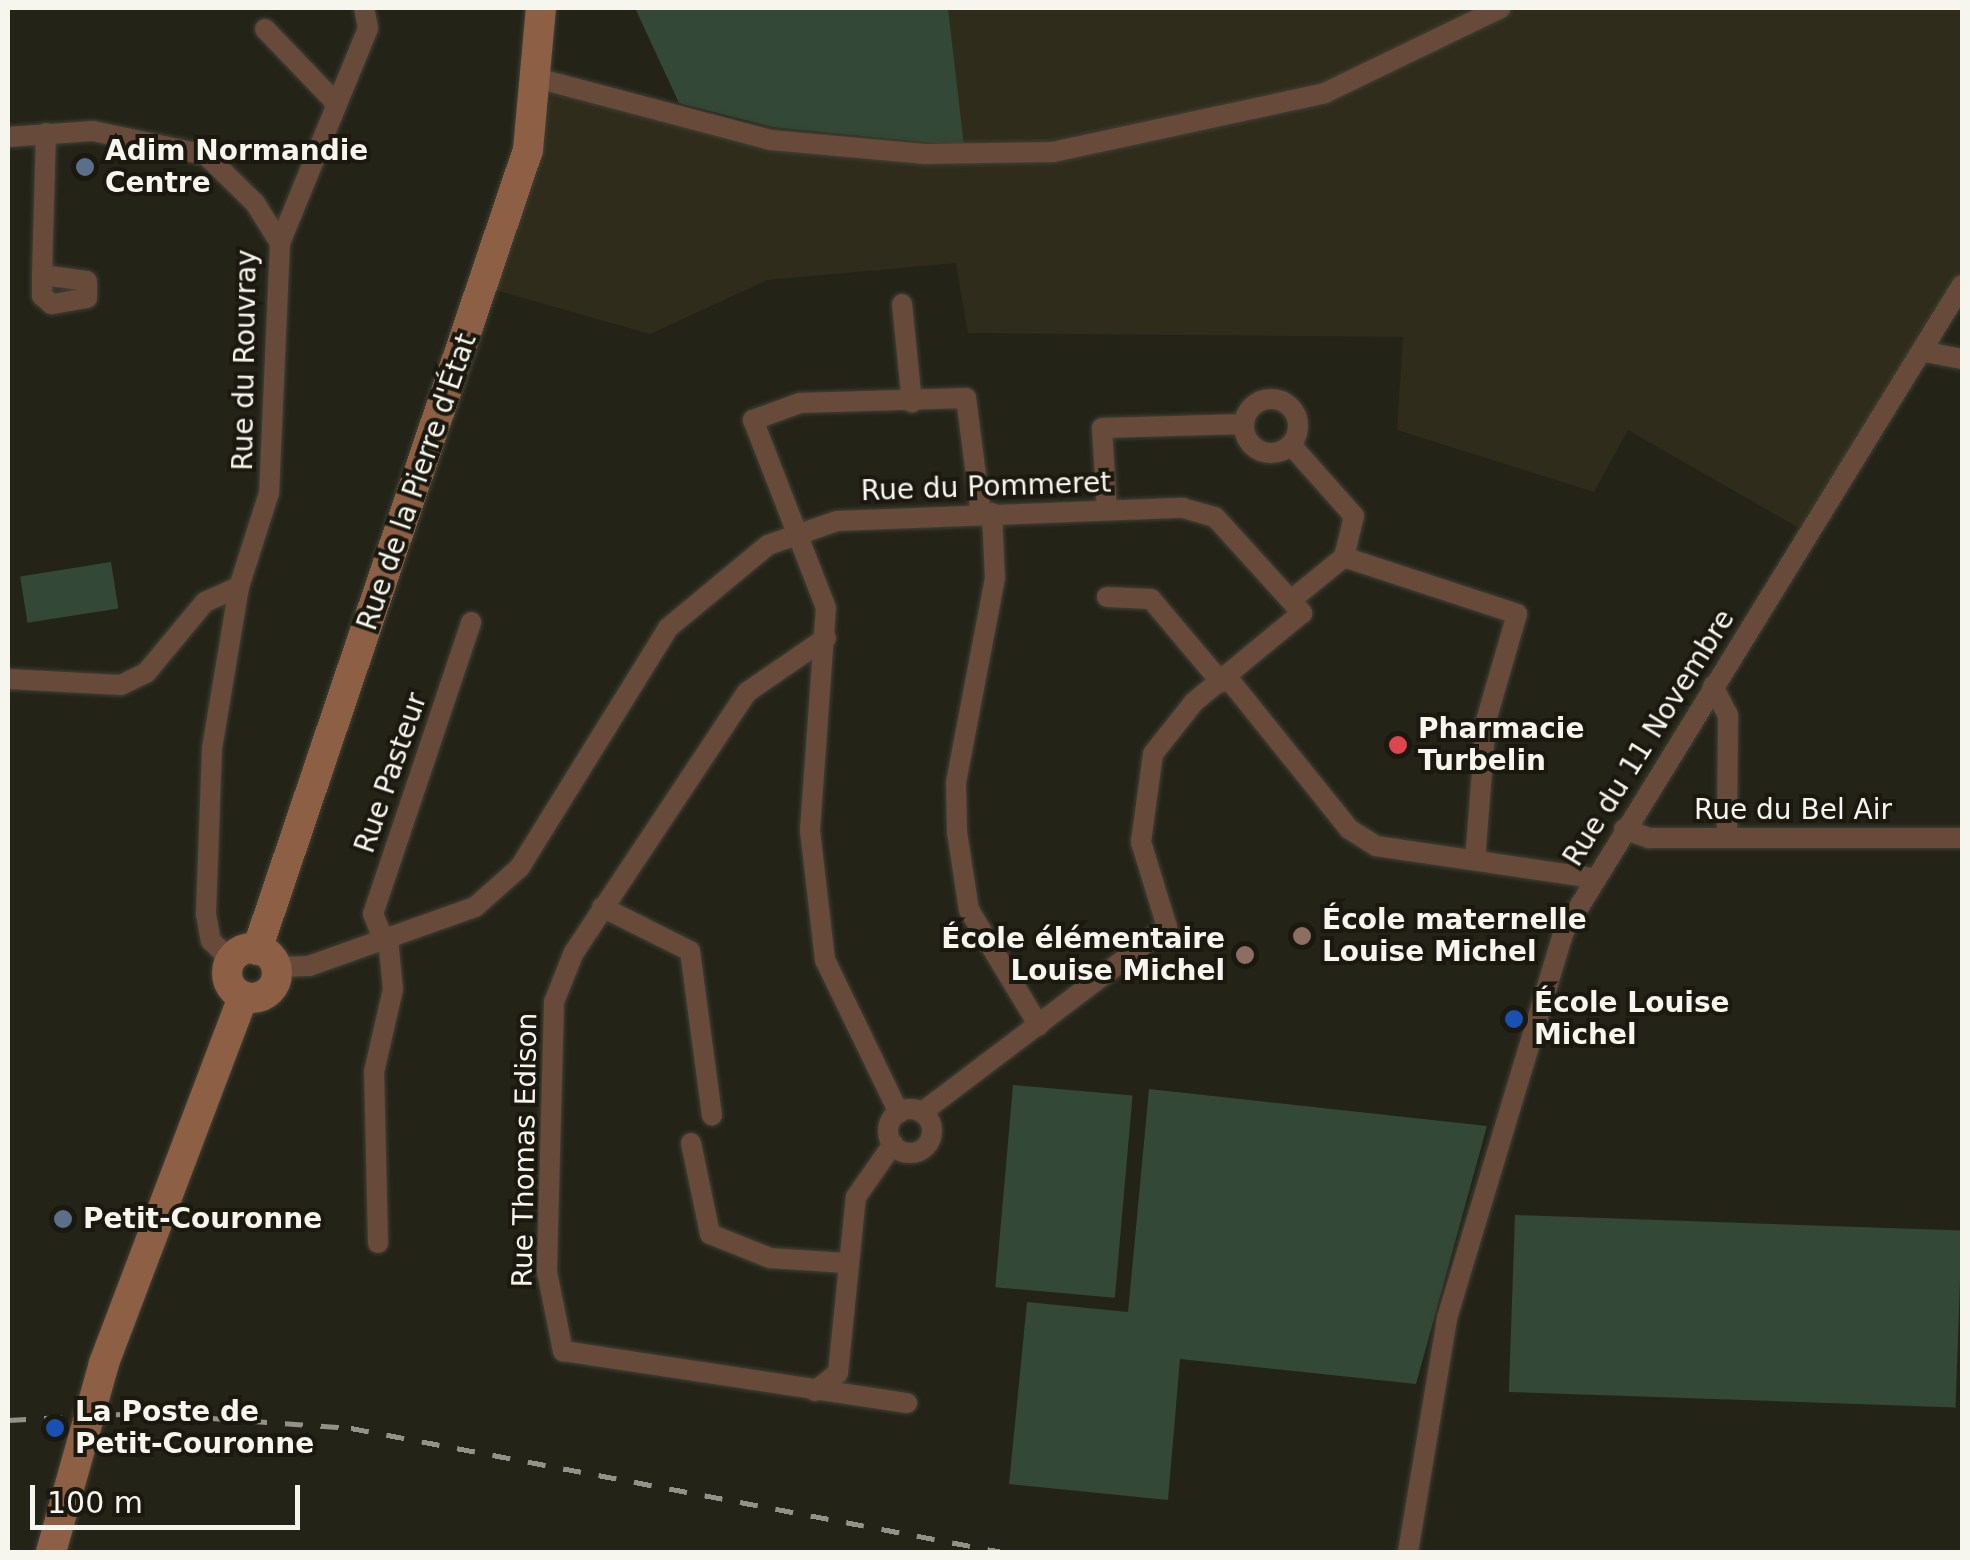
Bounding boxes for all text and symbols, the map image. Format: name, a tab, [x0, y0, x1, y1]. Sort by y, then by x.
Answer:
place label: Adim Normandie Centre	[105, 134, 368, 200]
marker: Adim Normandie Centre	[74, 156, 96, 178]
street label: Rue du Rouvray	[226, 249, 264, 471]
street label: Rue de la Pierre d'État	[350, 329, 484, 635]
street label: Rue du Pommeret	[860, 466, 1112, 508]
street label: Rue du 11 Novembre	[1556, 604, 1742, 872]
street label: Rue Pasteur	[348, 689, 434, 857]
place label: Pharmacie Turbelin	[1418, 712, 1584, 778]
marker: Pharmacie Turbelin	[1387, 734, 1409, 756]
street label: Rue du Bel Air	[1694, 793, 1892, 827]
place label: École maternelle Louise Michel	[1322, 903, 1587, 969]
place label: École élémentaire Louise Michel	[941, 922, 1225, 988]
marker: École maternelle Louise Michel	[1291, 925, 1313, 947]
marker: École élémentaire Louise Michel	[1234, 944, 1256, 966]
place label: École Louise Michel	[1534, 986, 1730, 1052]
marker: École Louise Michel	[1503, 1008, 1525, 1030]
street label: Rue Thomas Edison	[506, 1012, 544, 1288]
place label: Petit-Couronne	[83, 1202, 322, 1236]
marker: Petit-Couronne	[52, 1208, 74, 1230]
place label: La Poste de Petit-Couronne	[75, 1395, 314, 1461]
marker: La Poste de Petit-Couronne	[44, 1417, 66, 1439]
scale bar	[35, 1465, 305, 1527]
text: 100 m	[47, 1485, 143, 1520]

